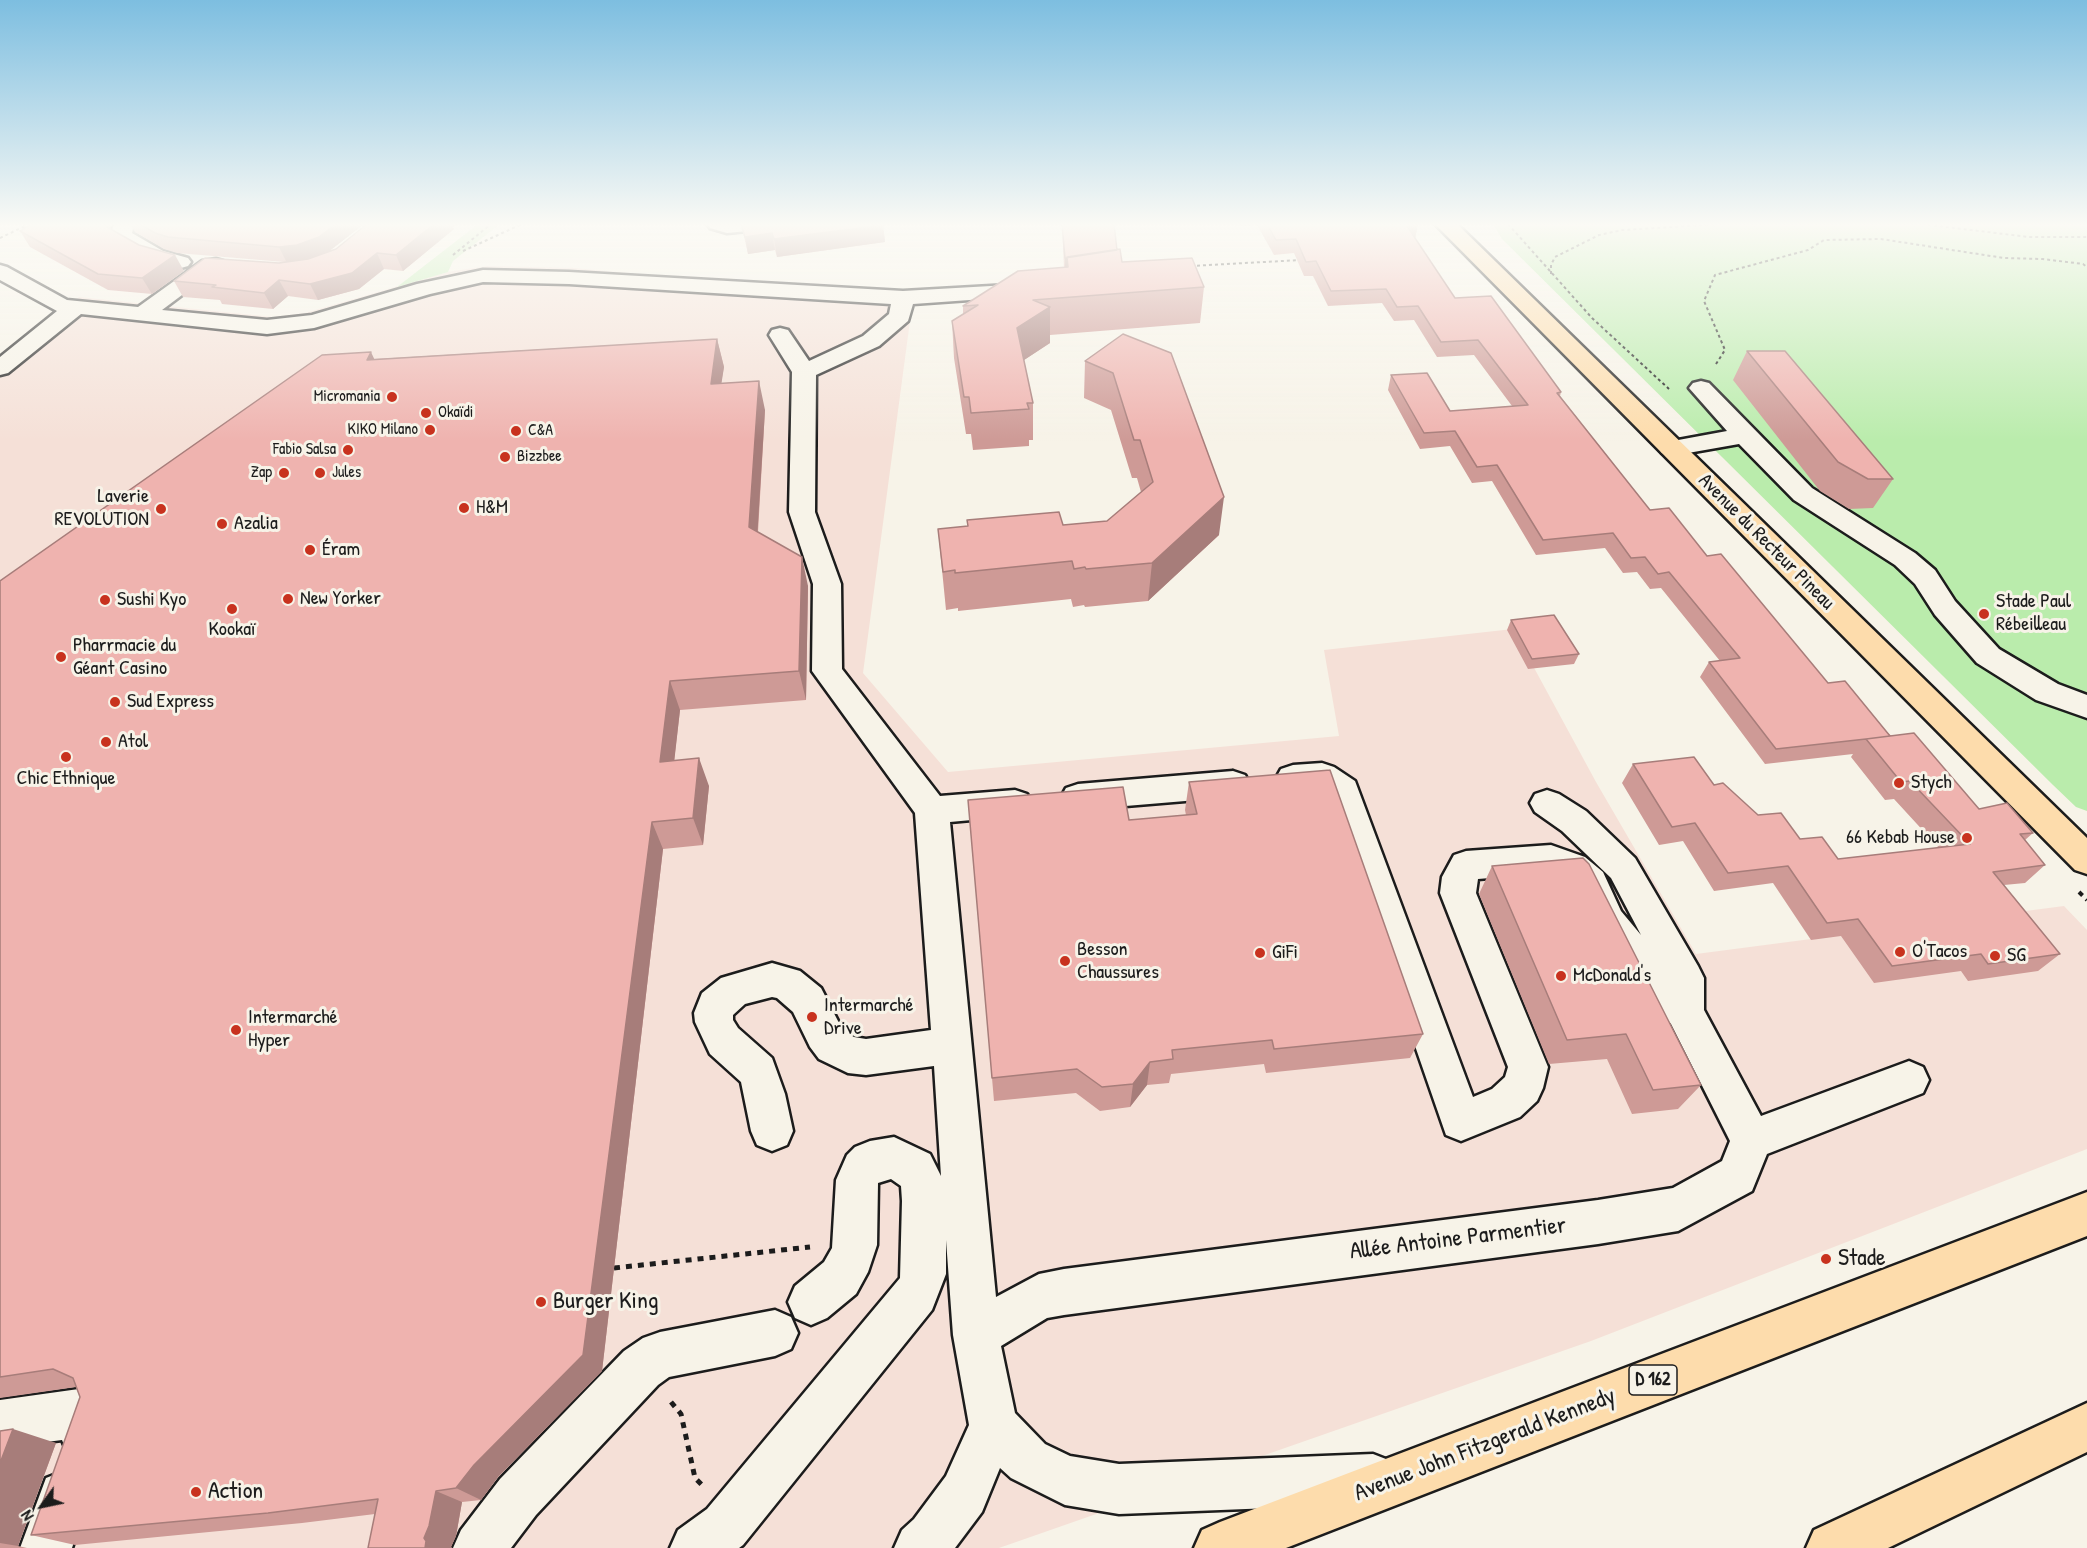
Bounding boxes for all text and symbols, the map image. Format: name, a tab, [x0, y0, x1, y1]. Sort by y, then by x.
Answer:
place label: Micromania	[314, 387, 380, 407]
marker: Micromania	[385, 390, 399, 404]
place label: Okaïdi	[438, 403, 473, 423]
marker: Okaïdi	[419, 406, 433, 420]
place label: KIKO Milano	[348, 420, 418, 440]
place label: C&A	[528, 421, 553, 441]
marker: KIKO Milano	[423, 423, 437, 437]
marker: C&A	[509, 424, 523, 438]
place label: Fabio Salsa	[273, 440, 336, 460]
marker: Fabio Salsa	[341, 443, 355, 457]
place label: Bizzbee	[517, 447, 562, 467]
marker: Bizzbee	[498, 450, 512, 464]
place label: Zap	[251, 463, 272, 483]
place label: Jules	[332, 463, 361, 483]
marker: Zap	[277, 466, 291, 480]
marker: Jules	[313, 466, 327, 480]
street label: Avenue du Recteur Pineau	[1693, 469, 1839, 615]
place label: Laverie REVOLUTION	[54, 485, 149, 532]
place label: H&M	[476, 496, 508, 520]
marker: H&M	[457, 501, 471, 515]
marker: Laverie REVOLUTION	[154, 502, 168, 516]
place label: Azalia	[234, 512, 278, 536]
marker: Azalia	[215, 517, 229, 531]
place label: Éram	[322, 538, 360, 562]
marker: Éram	[303, 543, 317, 557]
place label: New Yorker	[300, 587, 381, 611]
place label: Sushi Kyo	[117, 588, 186, 612]
place label: Stade Paul Rébeilleau	[1996, 590, 2071, 637]
marker: New Yorker	[281, 592, 295, 606]
marker: Sushi Kyo	[98, 593, 112, 607]
marker: Kookaï	[225, 602, 239, 616]
marker: Stade Paul Rébeilleau	[1977, 607, 1991, 621]
place label: Kookaï	[208, 618, 256, 642]
place label: Pharrmacie du Géant Casino	[73, 634, 176, 681]
marker: Pharrmacie du Géant Casino	[54, 650, 68, 664]
place label: Sud Express	[127, 690, 214, 714]
marker: Sud Express	[108, 695, 122, 709]
place label: Atol	[118, 730, 148, 754]
marker: Atol	[99, 735, 113, 749]
marker: Chic Ethnique	[59, 750, 73, 764]
place label: Chic Ethnique	[16, 767, 116, 791]
place label: Stych	[1911, 771, 1952, 795]
marker: Stych	[1892, 776, 1906, 790]
place label: 66 Kebab House	[1846, 826, 1955, 850]
marker: 66 Kebab House	[1960, 831, 1974, 845]
place label: Besson Chaussures	[1077, 938, 1159, 985]
place label: O'Tacos	[1912, 940, 1967, 964]
place label: GiFi	[1272, 941, 1298, 965]
place label: SG	[2007, 944, 2026, 968]
marker: O'Tacos	[1893, 945, 1907, 959]
marker: GiFi	[1253, 946, 1267, 960]
marker: SG	[1988, 949, 2002, 963]
marker: Besson Chaussures	[1058, 954, 1072, 968]
place label: McDonald's	[1573, 964, 1651, 988]
marker: McDonald's	[1554, 969, 1568, 983]
place label: Intermarché Drive	[824, 994, 914, 1041]
place label: Intermarché Hyper	[248, 1006, 338, 1053]
marker: Intermarché Drive	[805, 1010, 819, 1024]
marker: Intermarché Hyper	[229, 1023, 243, 1037]
street label: Allée Antoine Parmentier	[1348, 1211, 1568, 1267]
place label: Stade	[1838, 1245, 1886, 1273]
marker: Stade	[1819, 1252, 1833, 1266]
place label: Burger King	[553, 1288, 658, 1316]
marker: Burger King	[534, 1295, 548, 1309]
road number: D 162	[1629, 1365, 1677, 1395]
street label: Avenue John Fitzgerald Kennedy	[1350, 1382, 1620, 1508]
north arrow	[12, 1476, 72, 1536]
place label: Action	[208, 1478, 263, 1506]
marker: Action	[189, 1485, 203, 1499]
text: N	[15, 1506, 38, 1525]

